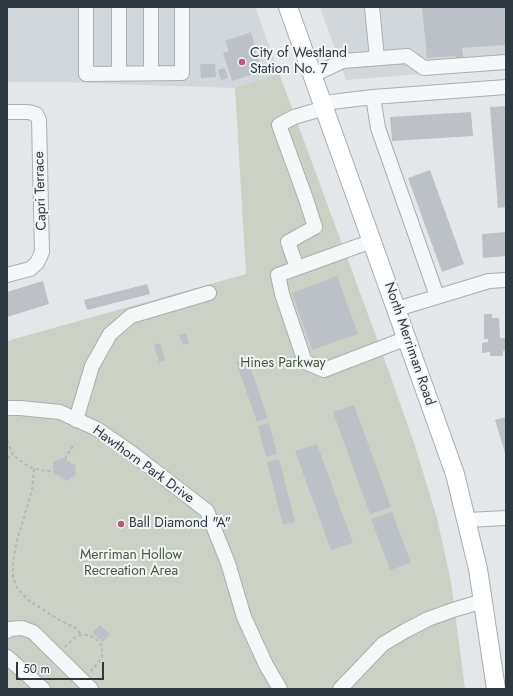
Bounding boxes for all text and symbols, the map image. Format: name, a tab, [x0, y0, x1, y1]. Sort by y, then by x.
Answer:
place label: City of Westland Station No. 7	[250, 46, 347, 78]
marker: City of Westland Station No. 7	[237, 57, 247, 67]
street label: Capri Terrace	[31, 151, 51, 231]
street label: North Merriman Road	[380, 280, 438, 408]
park label: Hines Parkway	[240, 356, 326, 372]
street label: Hawthorn Park Drive	[89, 423, 197, 507]
place label: Ball Diamond "A"	[129, 516, 231, 532]
marker: Ball Diamond "A"	[116, 519, 126, 529]
park label: Merriman Hollow Recreation Area	[80, 548, 182, 580]
scale bar	[18, 654, 106, 680]
text: 50 m	[23, 660, 50, 678]

